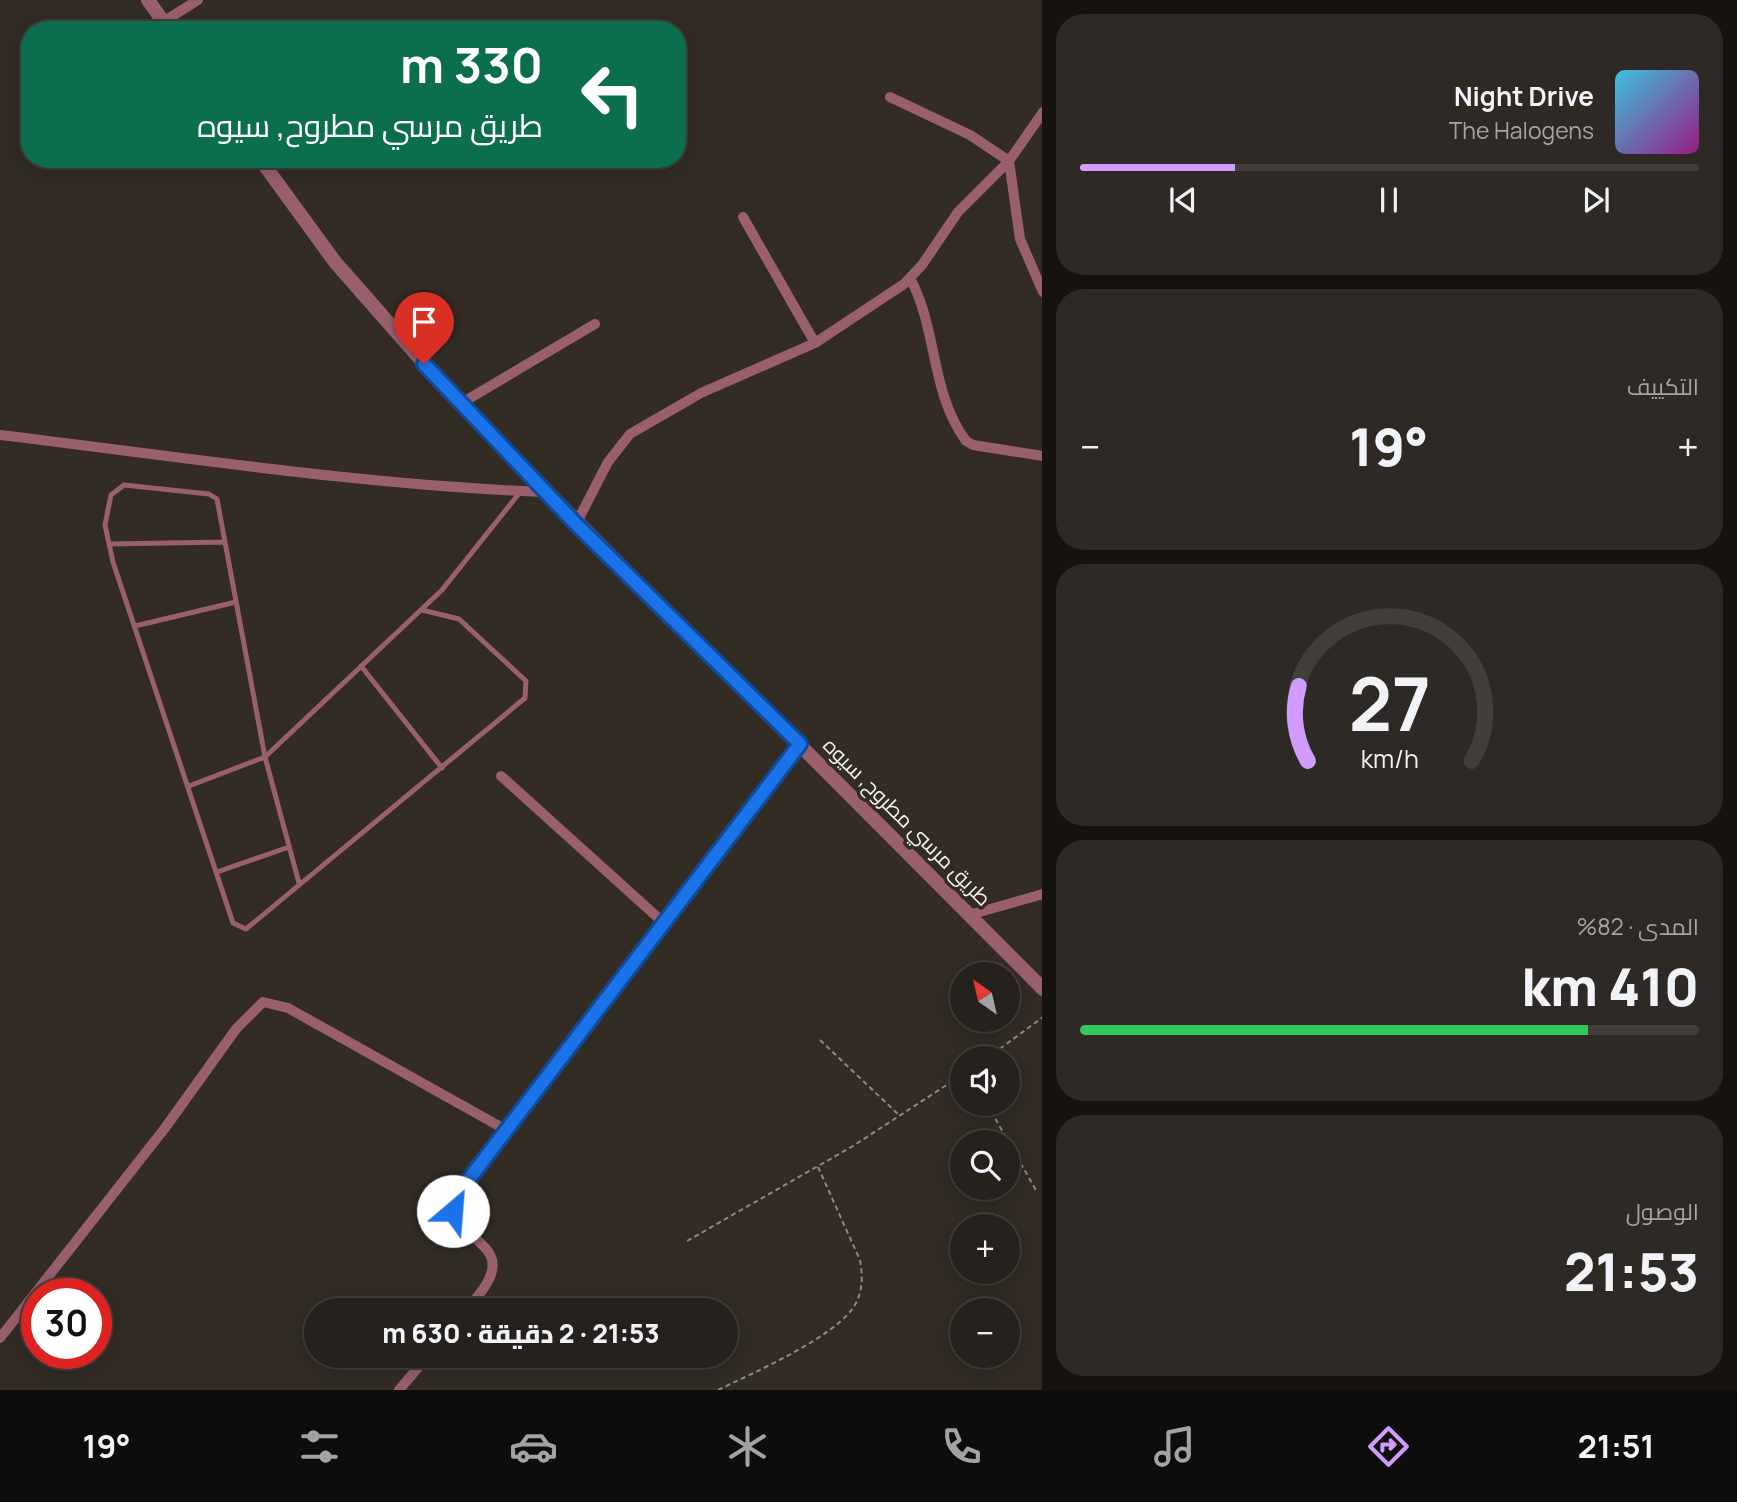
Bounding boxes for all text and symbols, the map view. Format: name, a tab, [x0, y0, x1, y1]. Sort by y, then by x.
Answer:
text: 330 m	[400, 31, 543, 98]
icon: left	[567, 49, 658, 140]
text: Night Drive	[1454, 78, 1594, 114]
text: طريق مرسي مطروح, سيوه	[197, 103, 543, 147]
text: The Halogens	[1449, 114, 1594, 146]
icon: previous	[1164, 181, 1202, 219]
icon: pause	[1370, 181, 1408, 219]
icon: next	[1577, 181, 1615, 219]
pin	[394, 292, 454, 364]
icon: arrive	[405, 303, 443, 341]
text: التكييف	[1627, 370, 1699, 402]
text: 19°	[1349, 411, 1428, 482]
text: −	[1080, 420, 1101, 472]
text: +	[1677, 420, 1699, 472]
text: 27	[1348, 653, 1431, 753]
street label: طريق مرسي مطروح, سيوه	[816, 731, 998, 913]
text: km/h	[1360, 741, 1419, 776]
text: المدى · 82%	[1576, 910, 1699, 942]
text: 410 km	[1522, 951, 1699, 1022]
north arrow	[950, 962, 1020, 1032]
map controls	[950, 962, 1020, 1368]
button: sound	[950, 1046, 1020, 1116]
button: search	[950, 1130, 1020, 1200]
position arrow	[416, 1174, 490, 1248]
text: الوصول	[1626, 1195, 1699, 1227]
button: +	[950, 1214, 1020, 1284]
text: 21:53	[1564, 1236, 1699, 1307]
speed limit sign: 30	[21, 1278, 112, 1369]
button: −	[950, 1298, 1020, 1368]
text: 21:53 · 2 دقيقة · 630 m	[382, 1315, 660, 1351]
icon: filters	[295, 1422, 344, 1471]
icon: car	[509, 1422, 558, 1471]
icon: climate	[723, 1422, 772, 1471]
icon: phone	[937, 1422, 986, 1471]
icon: music	[1150, 1422, 1199, 1471]
icon: directions	[1364, 1422, 1413, 1471]
text: 19°	[82, 1424, 131, 1468]
text: 21:51	[1578, 1424, 1655, 1468]

